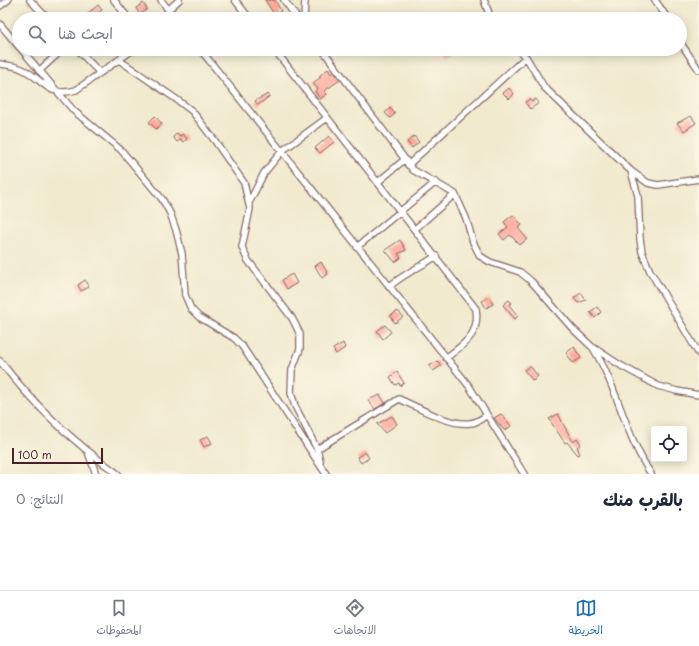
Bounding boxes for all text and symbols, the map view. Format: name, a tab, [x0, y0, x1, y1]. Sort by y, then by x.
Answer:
search box	[12, 12, 687, 56]
text: ابحث هنا	[58, 21, 113, 44]
icon: search	[26, 23, 48, 45]
map controls	[651, 426, 687, 462]
button: locate	[651, 426, 687, 462]
scale bar	[12, 446, 103, 465]
text: 100 m	[18, 446, 52, 463]
text: بالقرب منك	[603, 486, 683, 512]
text: النتائج: 0	[16, 489, 63, 508]
tab: المحفوظات	[96, 597, 141, 640]
tab: الاتجاهات	[334, 597, 376, 640]
tab: الخريطة	[569, 597, 603, 640]

